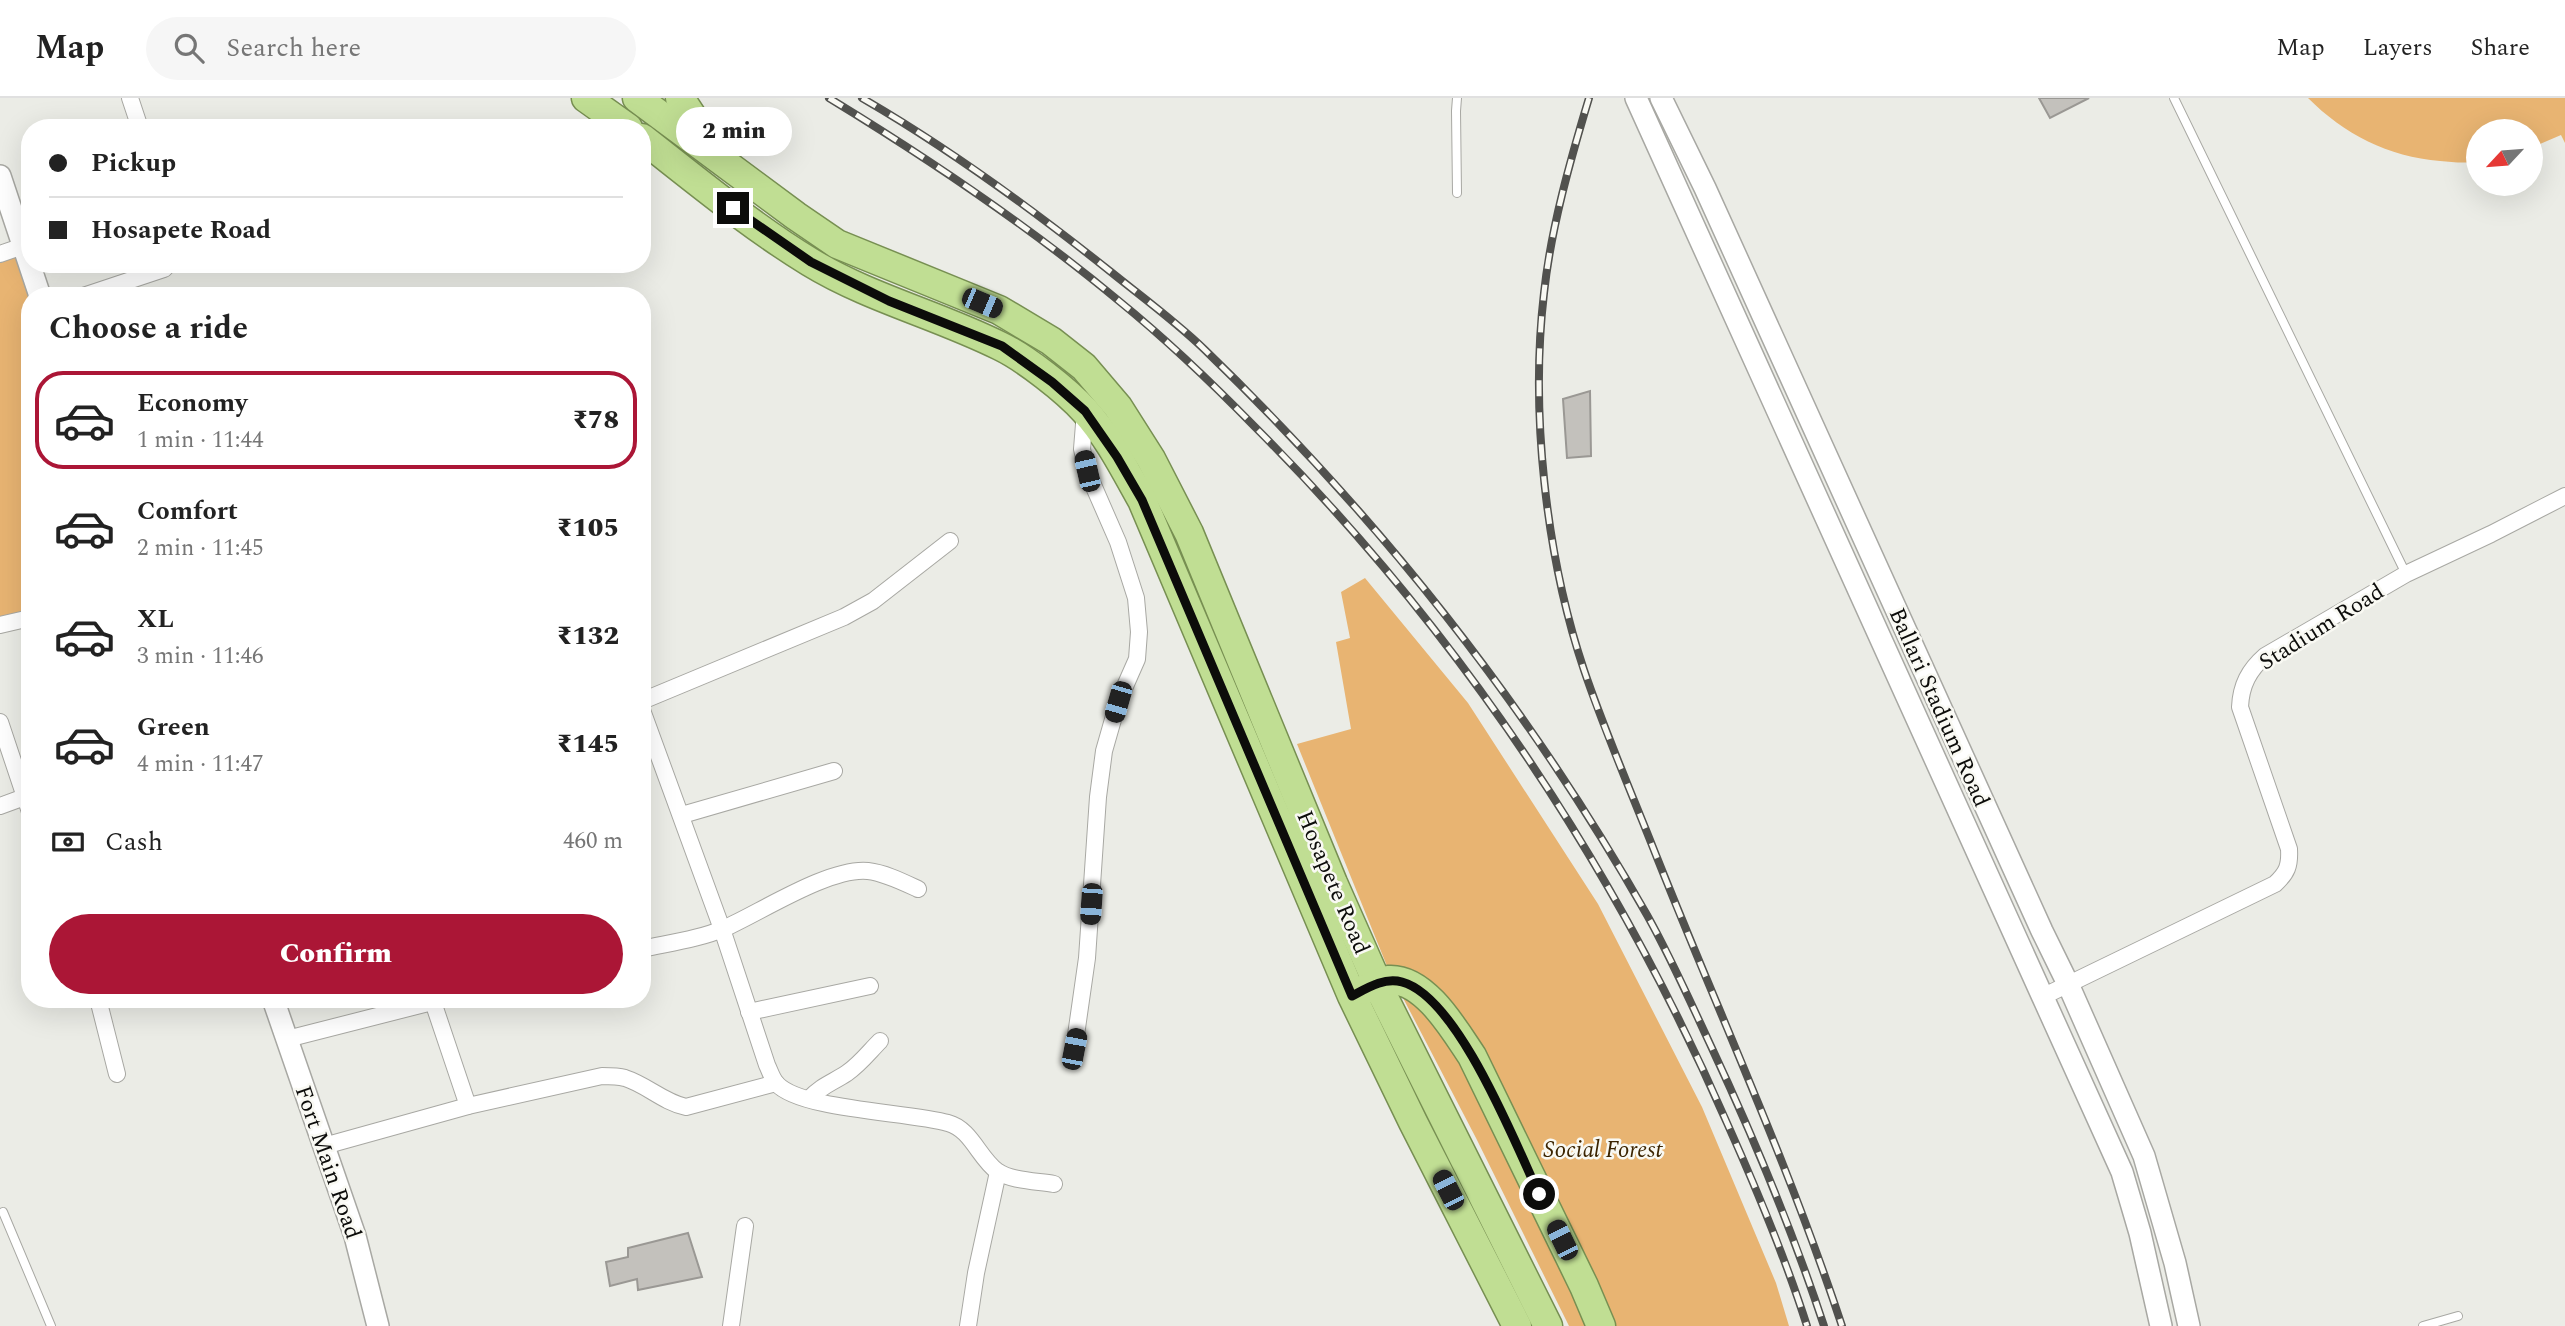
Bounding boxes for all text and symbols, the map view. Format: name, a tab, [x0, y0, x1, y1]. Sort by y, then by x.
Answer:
search box	[146, 17, 636, 80]
text: Map	[35, 23, 104, 73]
text: Search here	[226, 28, 361, 68]
icon: search	[170, 29, 208, 67]
text: Map	[2276, 30, 2325, 66]
text: Layers	[2363, 30, 2433, 66]
text: Share	[2471, 30, 2530, 66]
callout: 2 min	[675, 106, 791, 155]
text: 2 min	[702, 114, 766, 149]
north arrow	[2466, 119, 2543, 196]
map controls	[2466, 119, 2543, 196]
text: Pickup	[91, 143, 176, 183]
route end	[717, 192, 749, 224]
text: Hosapete Road	[91, 210, 271, 250]
car	[959, 285, 1006, 321]
text: Choose a ride	[49, 304, 248, 353]
text: Economy	[137, 383, 247, 423]
icon: car	[53, 389, 116, 452]
text: ₹78	[572, 400, 619, 440]
text: 1 min · 11:44	[137, 423, 264, 458]
car	[1073, 448, 1102, 494]
text: Comfort	[137, 491, 238, 531]
icon: car	[53, 497, 116, 560]
text: ₹105	[557, 508, 619, 548]
text: 2 min · 11:45	[137, 531, 264, 566]
street label: Stadium Road	[2252, 575, 2391, 680]
text: XL	[137, 599, 174, 639]
street label: Ballari Stadium Road	[1879, 602, 1998, 813]
icon: car	[53, 605, 116, 668]
text: ₹132	[557, 616, 619, 656]
text: 3 min · 11:46	[137, 639, 264, 674]
car	[1103, 679, 1134, 725]
text: Green	[137, 707, 210, 747]
icon: car	[53, 713, 116, 776]
text: ₹145	[557, 724, 619, 764]
text: 4 min · 11:47	[137, 747, 264, 782]
street label: Hosapete Road	[1287, 805, 1379, 960]
text: Cash	[105, 822, 163, 862]
icon: cash	[49, 823, 87, 861]
text: 460 m	[563, 824, 623, 859]
car	[1080, 882, 1103, 926]
button: Confirm	[49, 914, 623, 994]
car	[1060, 1026, 1089, 1072]
street label: Fort Main Road	[285, 1081, 370, 1244]
park label: Social Forest	[1544, 1133, 1663, 1168]
car	[1430, 1167, 1467, 1213]
route start	[1523, 1178, 1555, 1210]
car	[1544, 1217, 1581, 1263]

